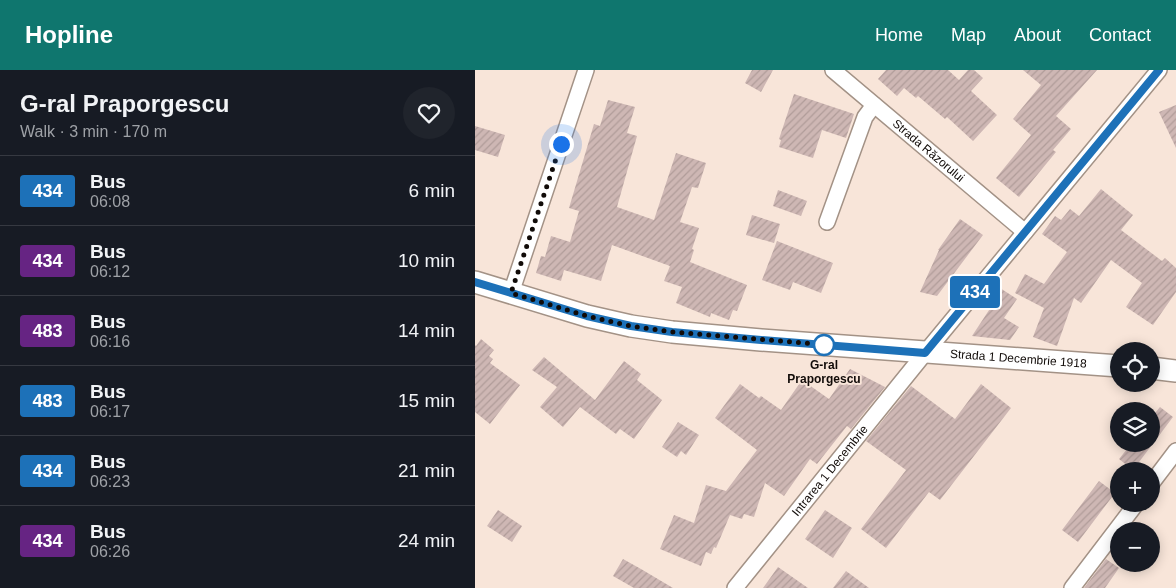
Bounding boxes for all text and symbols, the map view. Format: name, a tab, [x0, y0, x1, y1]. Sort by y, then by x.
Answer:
text: Hopline	[25, 21, 113, 48]
text: Home	[875, 25, 923, 45]
text: Map	[951, 25, 986, 45]
text: About	[1014, 25, 1061, 45]
text: Contact	[1089, 25, 1151, 45]
button: heart	[403, 87, 455, 139]
text: G-ral Praporgescu	[20, 90, 229, 117]
street label: Strada Răzorului	[890, 116, 967, 185]
text: Walk · 3 min · 170 m	[20, 123, 167, 140]
your location	[549, 132, 574, 157]
text: Bus	[90, 171, 126, 192]
text: 6 min	[409, 180, 455, 201]
text: 434	[32, 181, 63, 201]
text: 06:08	[90, 193, 130, 210]
text: Bus	[90, 241, 126, 262]
text: 10 min	[398, 250, 455, 271]
text: 434	[32, 251, 63, 271]
text: 06:12	[90, 263, 130, 280]
line badge: 434	[946, 276, 1004, 308]
text: 434	[960, 282, 990, 302]
text: Bus	[90, 311, 126, 332]
text: 14 min	[398, 320, 455, 341]
text: 483	[32, 321, 63, 341]
text: 06:16	[90, 333, 130, 350]
marker: G-ral Praporgescu	[813, 334, 835, 356]
map controls	[1110, 342, 1160, 572]
button: locate	[1110, 342, 1160, 392]
street label: Strada 1 Decembrie 1918	[950, 347, 1087, 371]
place label: G-ral Praporgescu	[787, 358, 861, 386]
text: Bus	[90, 381, 126, 402]
text: 15 min	[398, 390, 455, 411]
text: 483	[32, 391, 63, 411]
button: layers	[1110, 402, 1160, 452]
text: 06:17	[90, 403, 130, 420]
street label: Intrarea 1 Decembrie	[789, 422, 871, 519]
text: Bus	[90, 451, 126, 472]
text: 21 min	[398, 460, 455, 481]
text: 434	[32, 461, 63, 481]
button: +	[1110, 462, 1160, 512]
text: 06:23	[90, 473, 130, 490]
text: Bus	[90, 521, 126, 542]
button: −	[1110, 522, 1160, 572]
text: 24 min	[398, 530, 455, 551]
text: 434	[32, 531, 63, 551]
text: 06:26	[90, 543, 130, 560]

